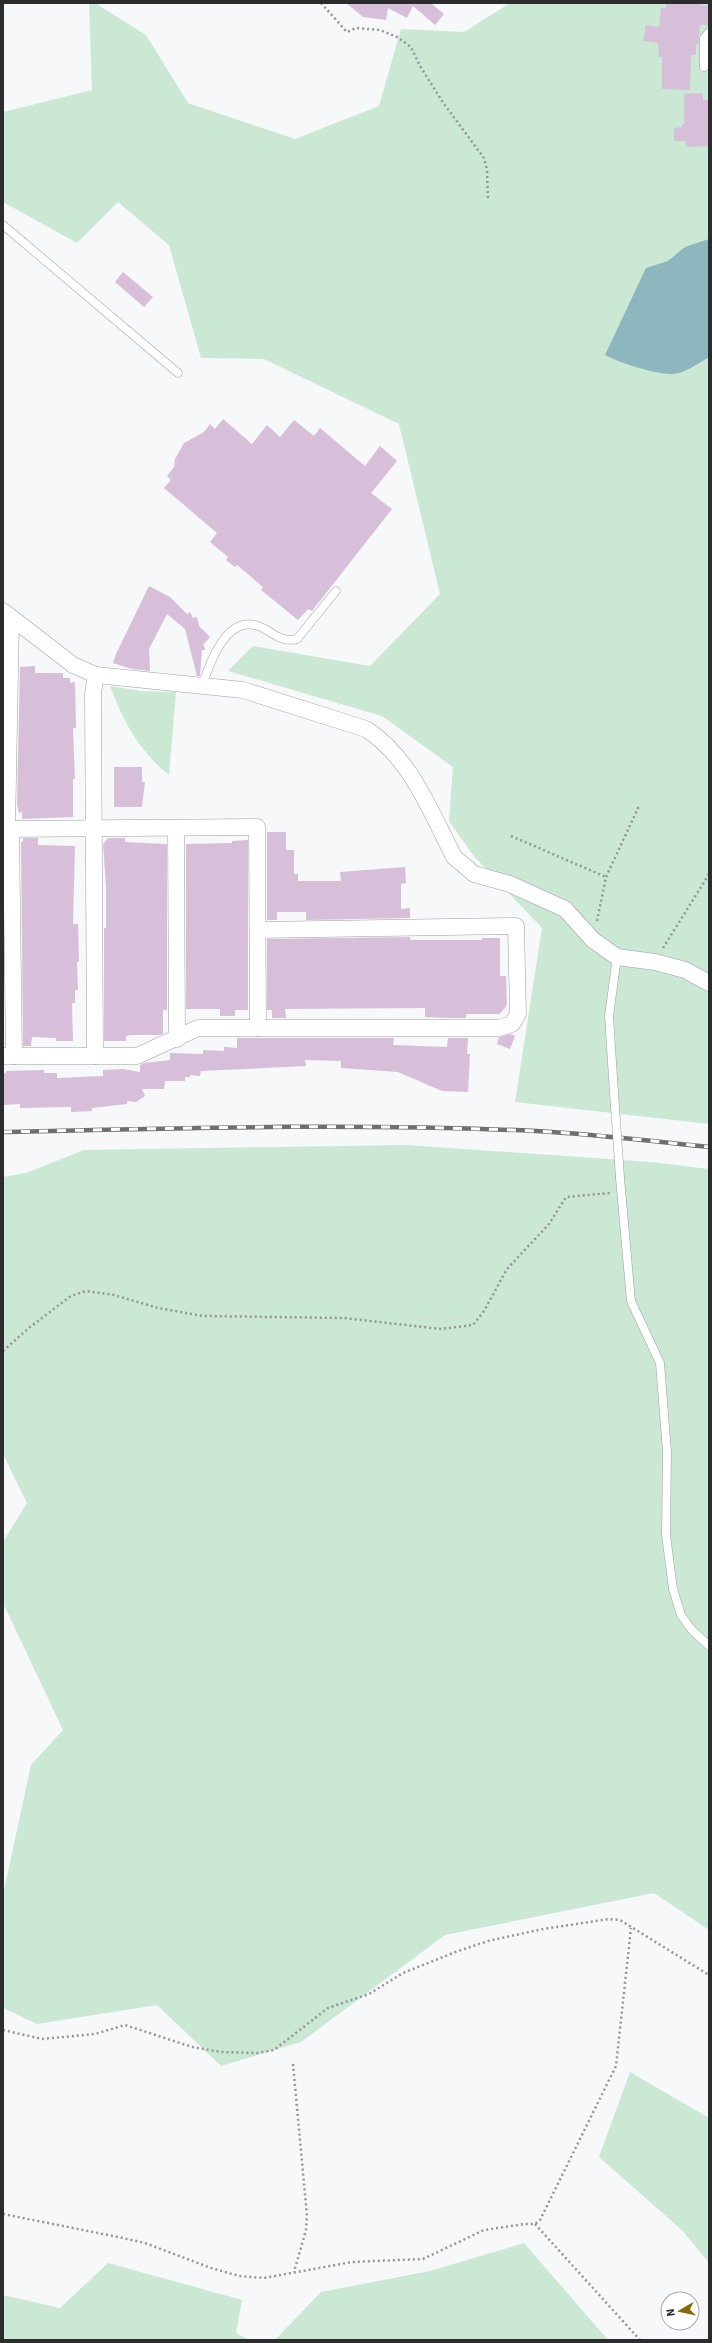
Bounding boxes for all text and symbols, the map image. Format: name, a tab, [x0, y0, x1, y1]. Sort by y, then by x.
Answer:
north arrow	[660, 2291, 700, 2331]
text: N	[664, 2308, 678, 2317]

